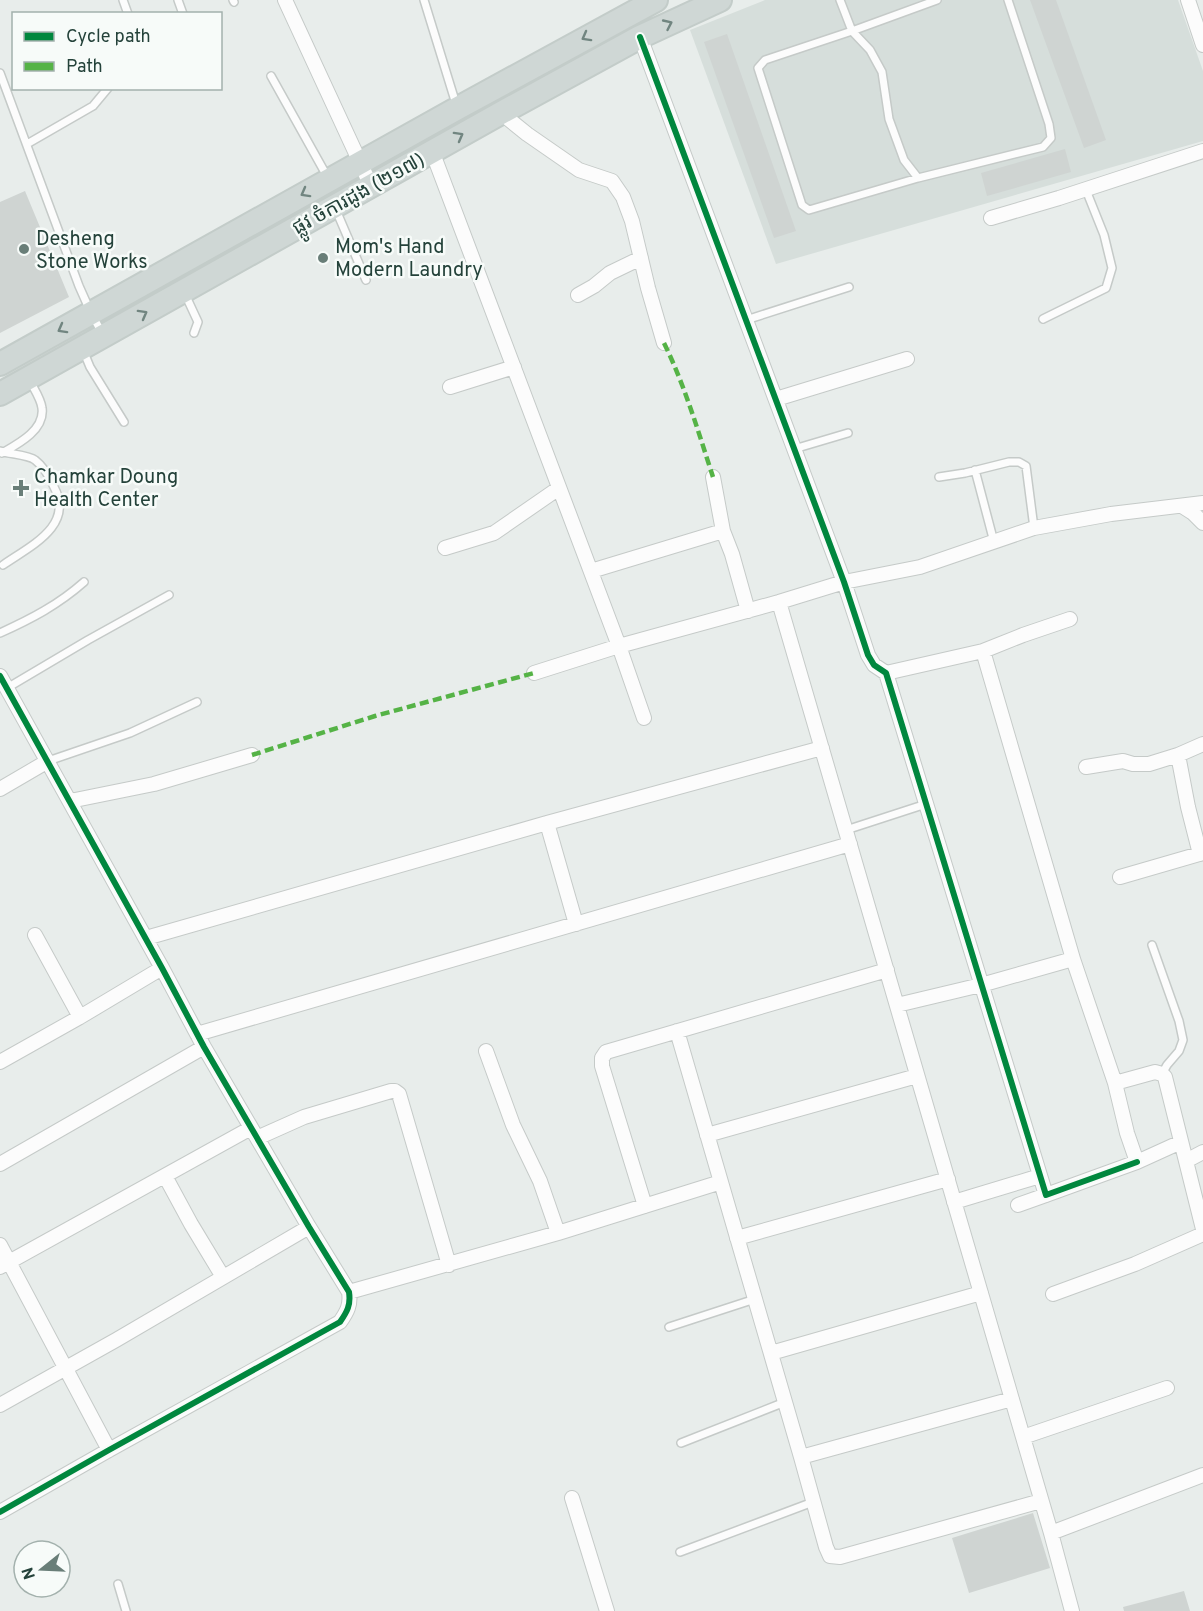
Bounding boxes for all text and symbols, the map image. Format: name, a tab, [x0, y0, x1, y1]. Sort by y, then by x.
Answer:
legend	[12, 12, 222, 90]
one-way arrow	[661, 19, 672, 31]
text: Cycle path	[66, 26, 151, 49]
one-way arrow	[582, 30, 592, 41]
text: Path	[66, 56, 103, 79]
one-way arrow	[453, 132, 463, 143]
street label: ផ្លូវ ចំការដូង (២១៧)	[288, 147, 432, 245]
one-way arrow	[301, 186, 311, 197]
place label: Desheng Stone Works	[36, 227, 148, 276]
place label: Mom's Hand Modern Laundry	[335, 235, 483, 284]
marker: Desheng Stone Works	[17, 242, 31, 256]
marker: Mom's Hand Modern Laundry	[316, 251, 330, 265]
one-way arrow	[136, 310, 147, 321]
one-way arrow	[58, 322, 68, 333]
place label: Chamkar Doung Health Center	[34, 465, 178, 514]
marker: Chamkar Doung Health Center	[12, 479, 30, 497]
north arrow	[12, 1539, 72, 1599]
text: N	[18, 1564, 41, 1582]

